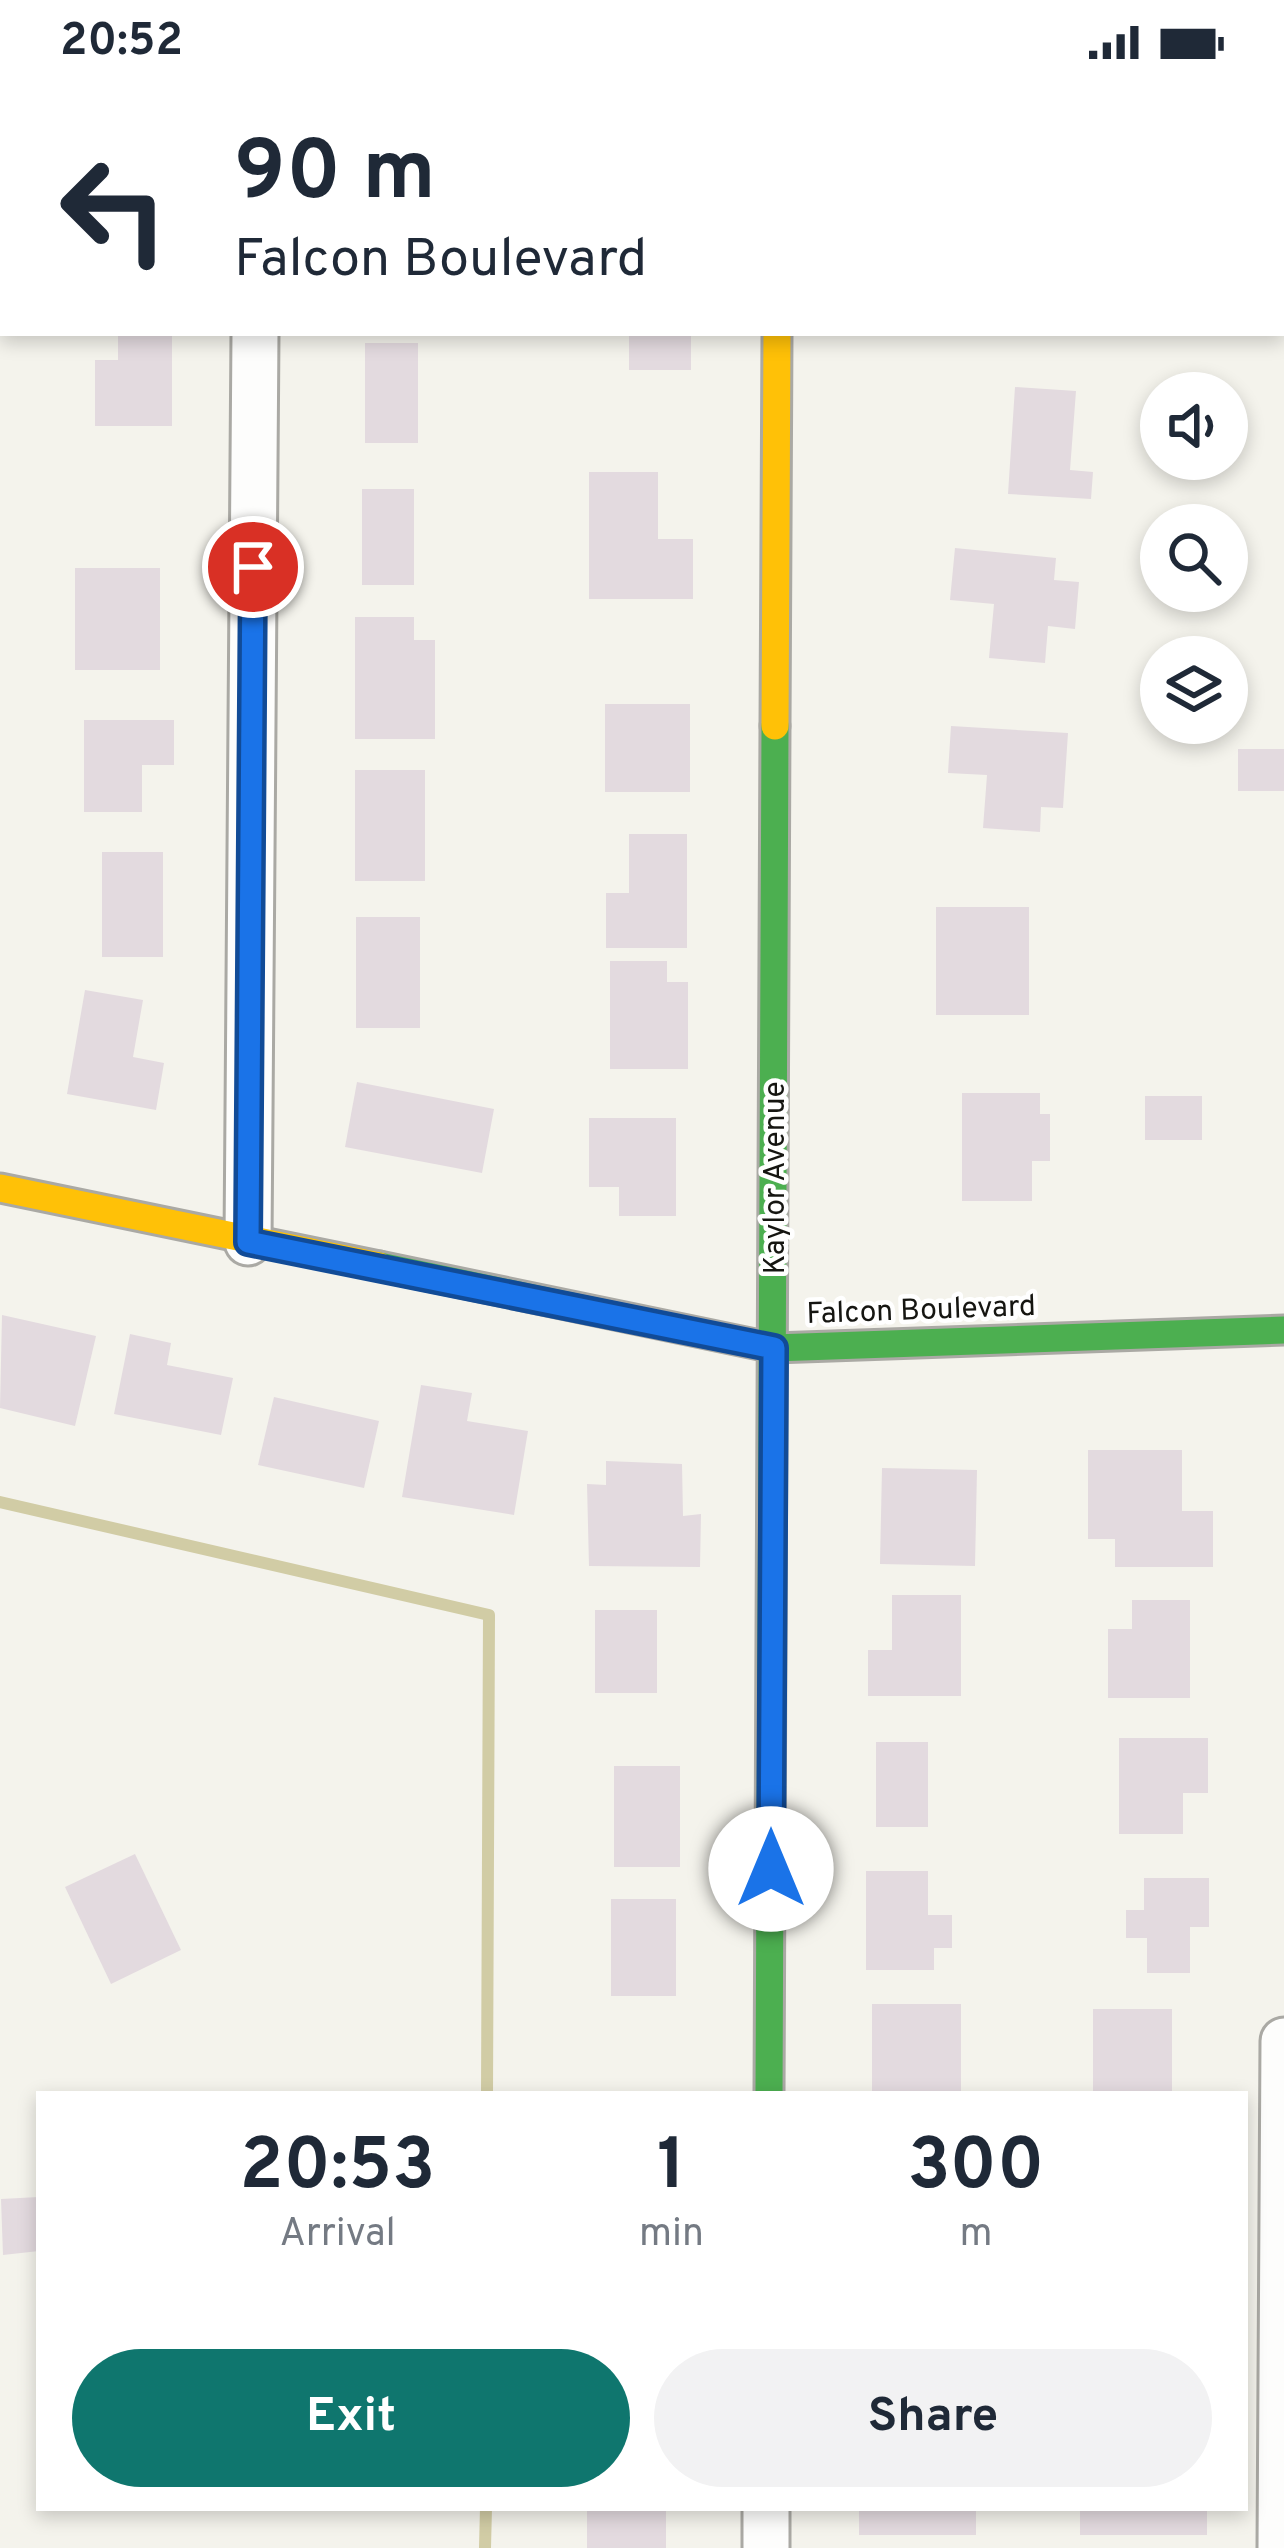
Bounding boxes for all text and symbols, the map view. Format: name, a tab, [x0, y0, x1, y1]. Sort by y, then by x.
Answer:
text: 20:52	[60, 14, 183, 71]
text: 90 m	[234, 123, 436, 229]
icon: left	[36, 132, 192, 288]
text: Falcon Boulevard	[234, 227, 647, 296]
map controls	[1140, 372, 1248, 744]
button: sound	[1140, 372, 1248, 480]
button: search	[1140, 504, 1248, 612]
pin	[202, 516, 304, 618]
icon: arrive	[220, 534, 286, 600]
button: layers	[1140, 636, 1248, 744]
street label: Kaylor Avenue	[758, 1081, 795, 1275]
street label: Falcon Boulevard	[806, 1289, 1036, 1334]
position arrow	[708, 1806, 834, 1932]
text: 20:53	[240, 2123, 436, 2215]
text: 1	[657, 2123, 686, 2215]
text: 300	[907, 2123, 1044, 2215]
text: Arrival	[279, 2211, 396, 2260]
text: min	[639, 2211, 704, 2260]
text: m	[959, 2211, 992, 2260]
button: Exit	[72, 2349, 630, 2487]
button: Share	[654, 2349, 1212, 2487]

